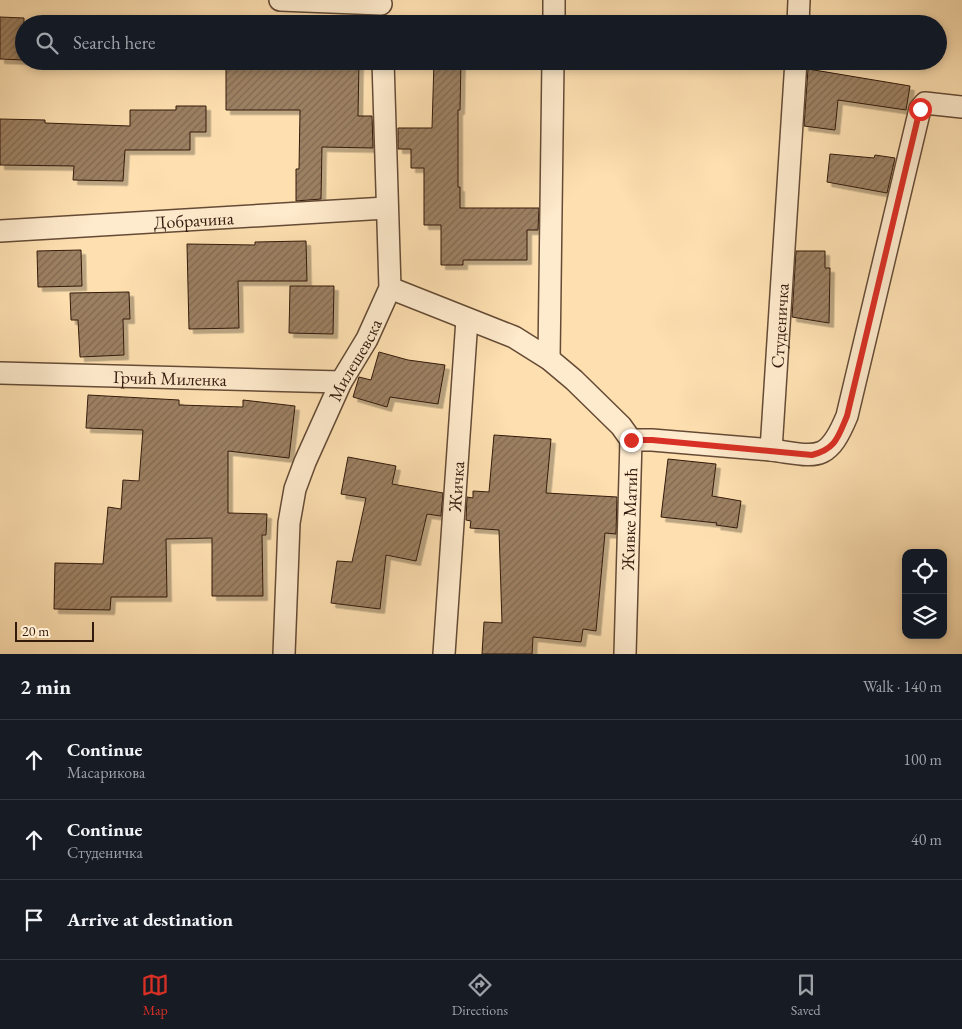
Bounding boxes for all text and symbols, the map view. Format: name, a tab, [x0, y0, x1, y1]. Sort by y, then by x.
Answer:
search box	[15, 15, 947, 70]
icon: search	[33, 29, 61, 57]
text: Search here	[73, 30, 155, 55]
route start	[909, 98, 932, 121]
street label: Добрачина	[153, 206, 235, 233]
street label: Студеничка	[765, 282, 793, 369]
street label: Милешевска	[322, 314, 387, 405]
street label: Грчић Миленка	[113, 364, 228, 391]
route end	[620, 429, 643, 452]
street label: Жичка	[442, 459, 469, 514]
street label: Живке Матић	[616, 467, 642, 572]
map controls	[902, 549, 947, 639]
button: locate	[902, 549, 947, 594]
button: layers	[902, 594, 947, 639]
scale bar	[15, 619, 94, 642]
text: 20 m	[22, 622, 49, 640]
text: 2 min	[20, 673, 71, 700]
text: Walk · 140 m	[863, 676, 942, 697]
text: Continue	[67, 737, 142, 762]
icon: ahead	[20, 746, 48, 774]
text: 100 m	[903, 749, 942, 770]
text: Масарикова	[67, 762, 145, 783]
text: Continue	[67, 817, 142, 842]
icon: ahead	[20, 826, 48, 854]
text: 40 m	[911, 829, 942, 850]
text: Студеничка	[67, 842, 143, 863]
icon: arrive	[20, 906, 48, 934]
text: Arrive at destination	[67, 907, 233, 932]
tab: Map	[141, 971, 169, 1019]
tab: Directions	[452, 971, 508, 1019]
tab: Saved	[791, 971, 821, 1019]

